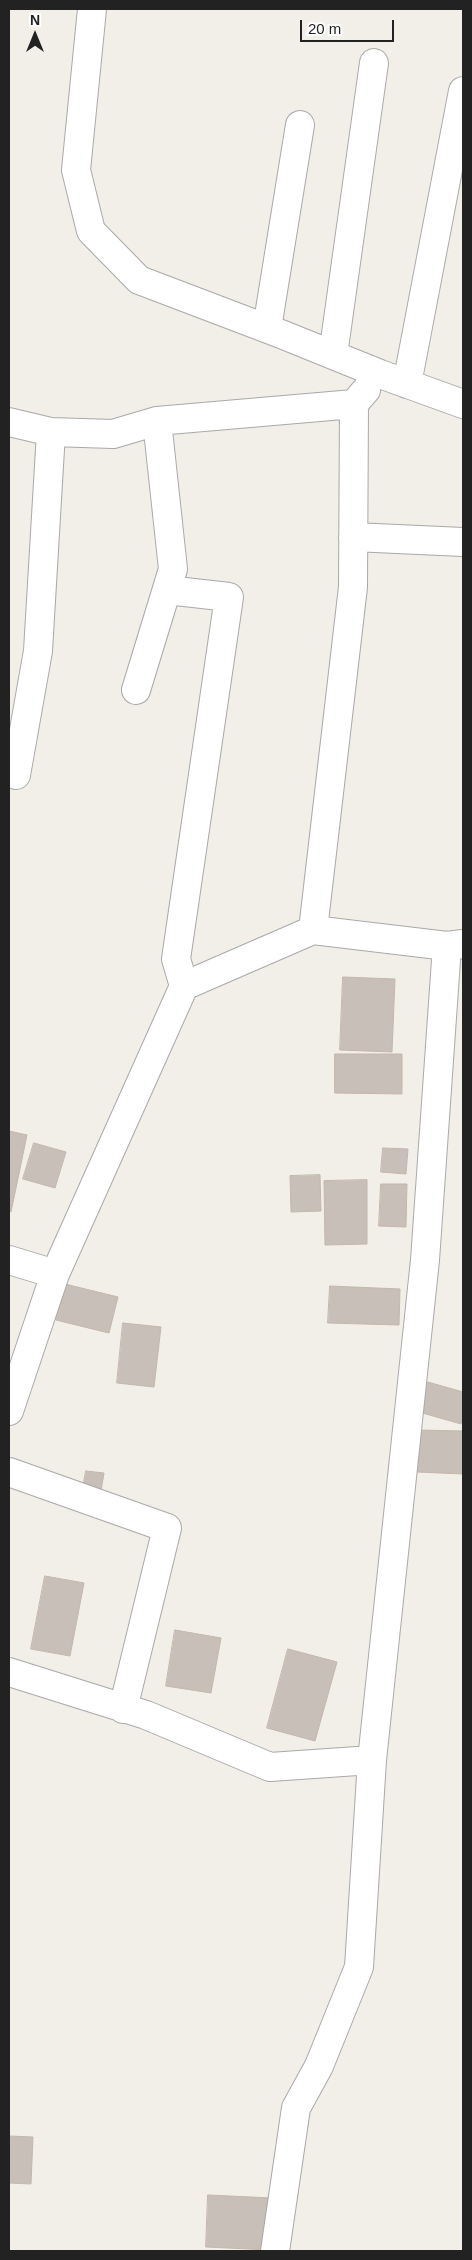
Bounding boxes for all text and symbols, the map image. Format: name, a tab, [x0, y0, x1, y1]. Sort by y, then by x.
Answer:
north arrow	[10, 10, 60, 60]
scale bar	[302, 10, 396, 42]
text: N	[30, 12, 40, 28]
text: 20 m	[308, 20, 341, 37]

